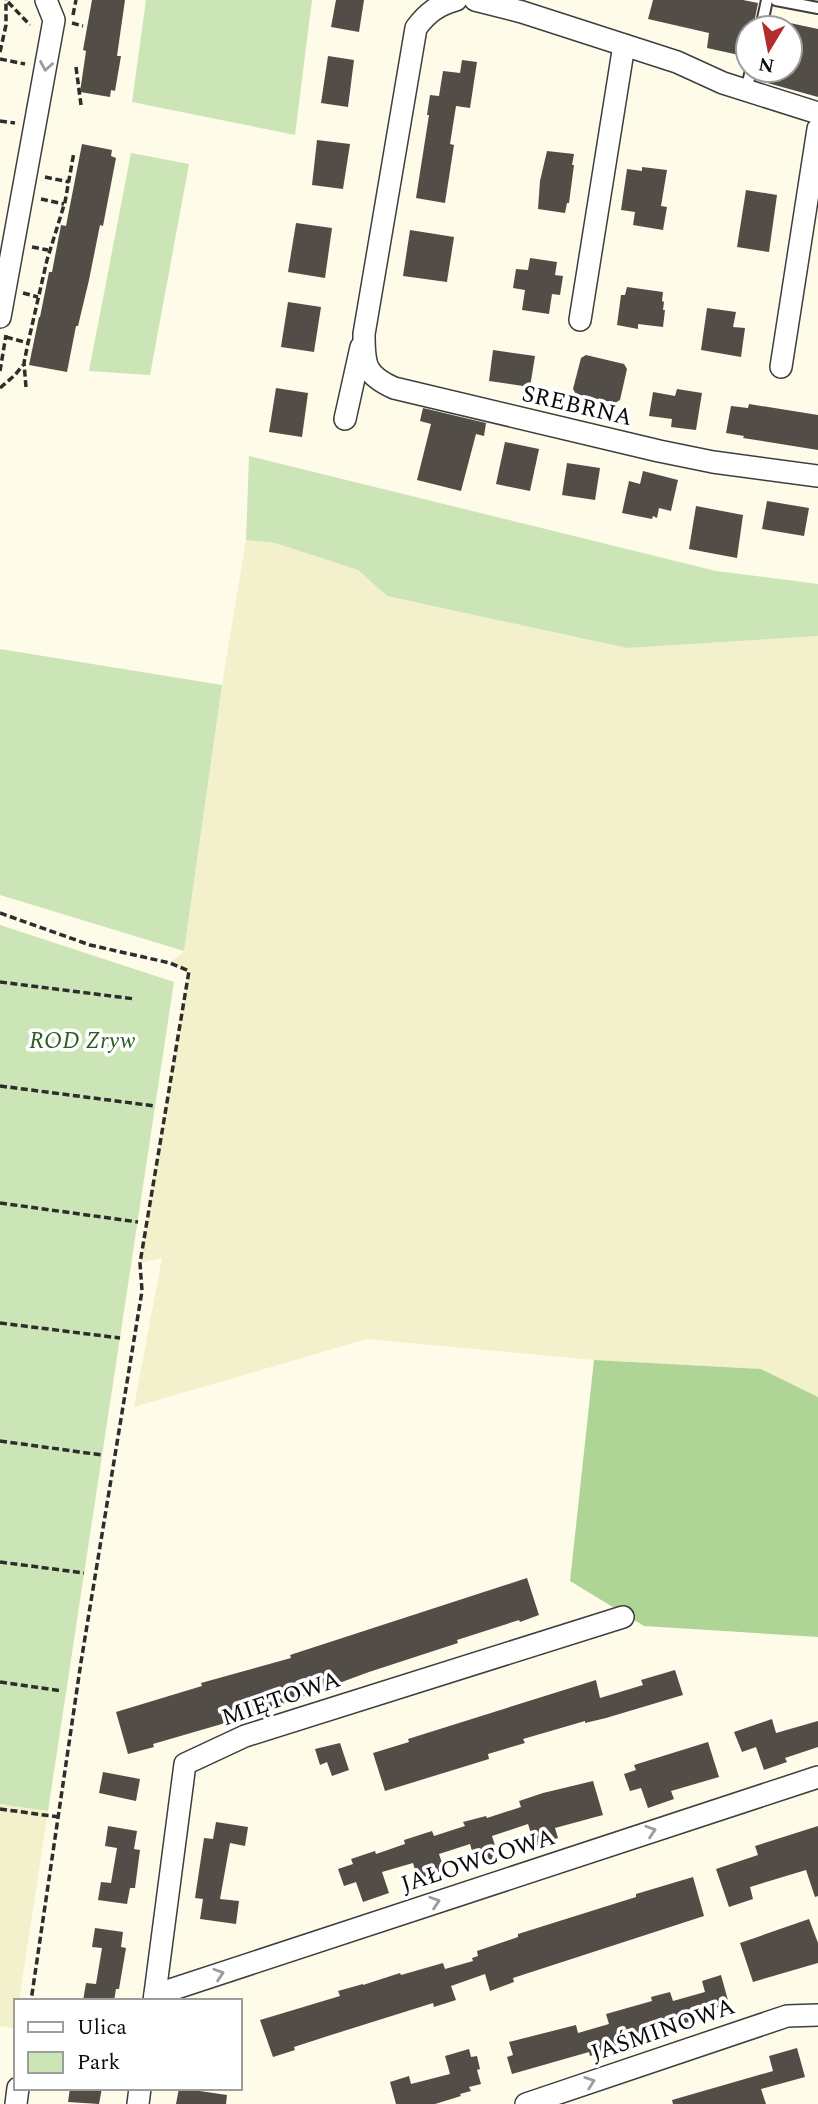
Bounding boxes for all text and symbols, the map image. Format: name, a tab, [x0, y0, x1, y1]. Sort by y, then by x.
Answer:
north arrow	[734, 14, 804, 84]
text: N	[756, 49, 776, 80]
one-way arrow	[39, 60, 54, 72]
street label: SREBRNA	[518, 376, 636, 436]
park label: ROD Zryw	[29, 1023, 135, 1059]
street label: MIĘTOWA	[217, 1662, 345, 1736]
street label: JAŁOWCOWA	[396, 1819, 560, 1903]
one-way arrow	[645, 1825, 657, 1839]
one-way arrow	[429, 1896, 441, 1911]
one-way arrow	[213, 1968, 225, 1982]
street label: JAŚMINOWA	[586, 1989, 740, 2071]
legend	[14, 1999, 242, 2090]
text: Ulica	[77, 2012, 128, 2044]
text: Park	[77, 2047, 121, 2079]
one-way arrow	[584, 2076, 596, 2090]

